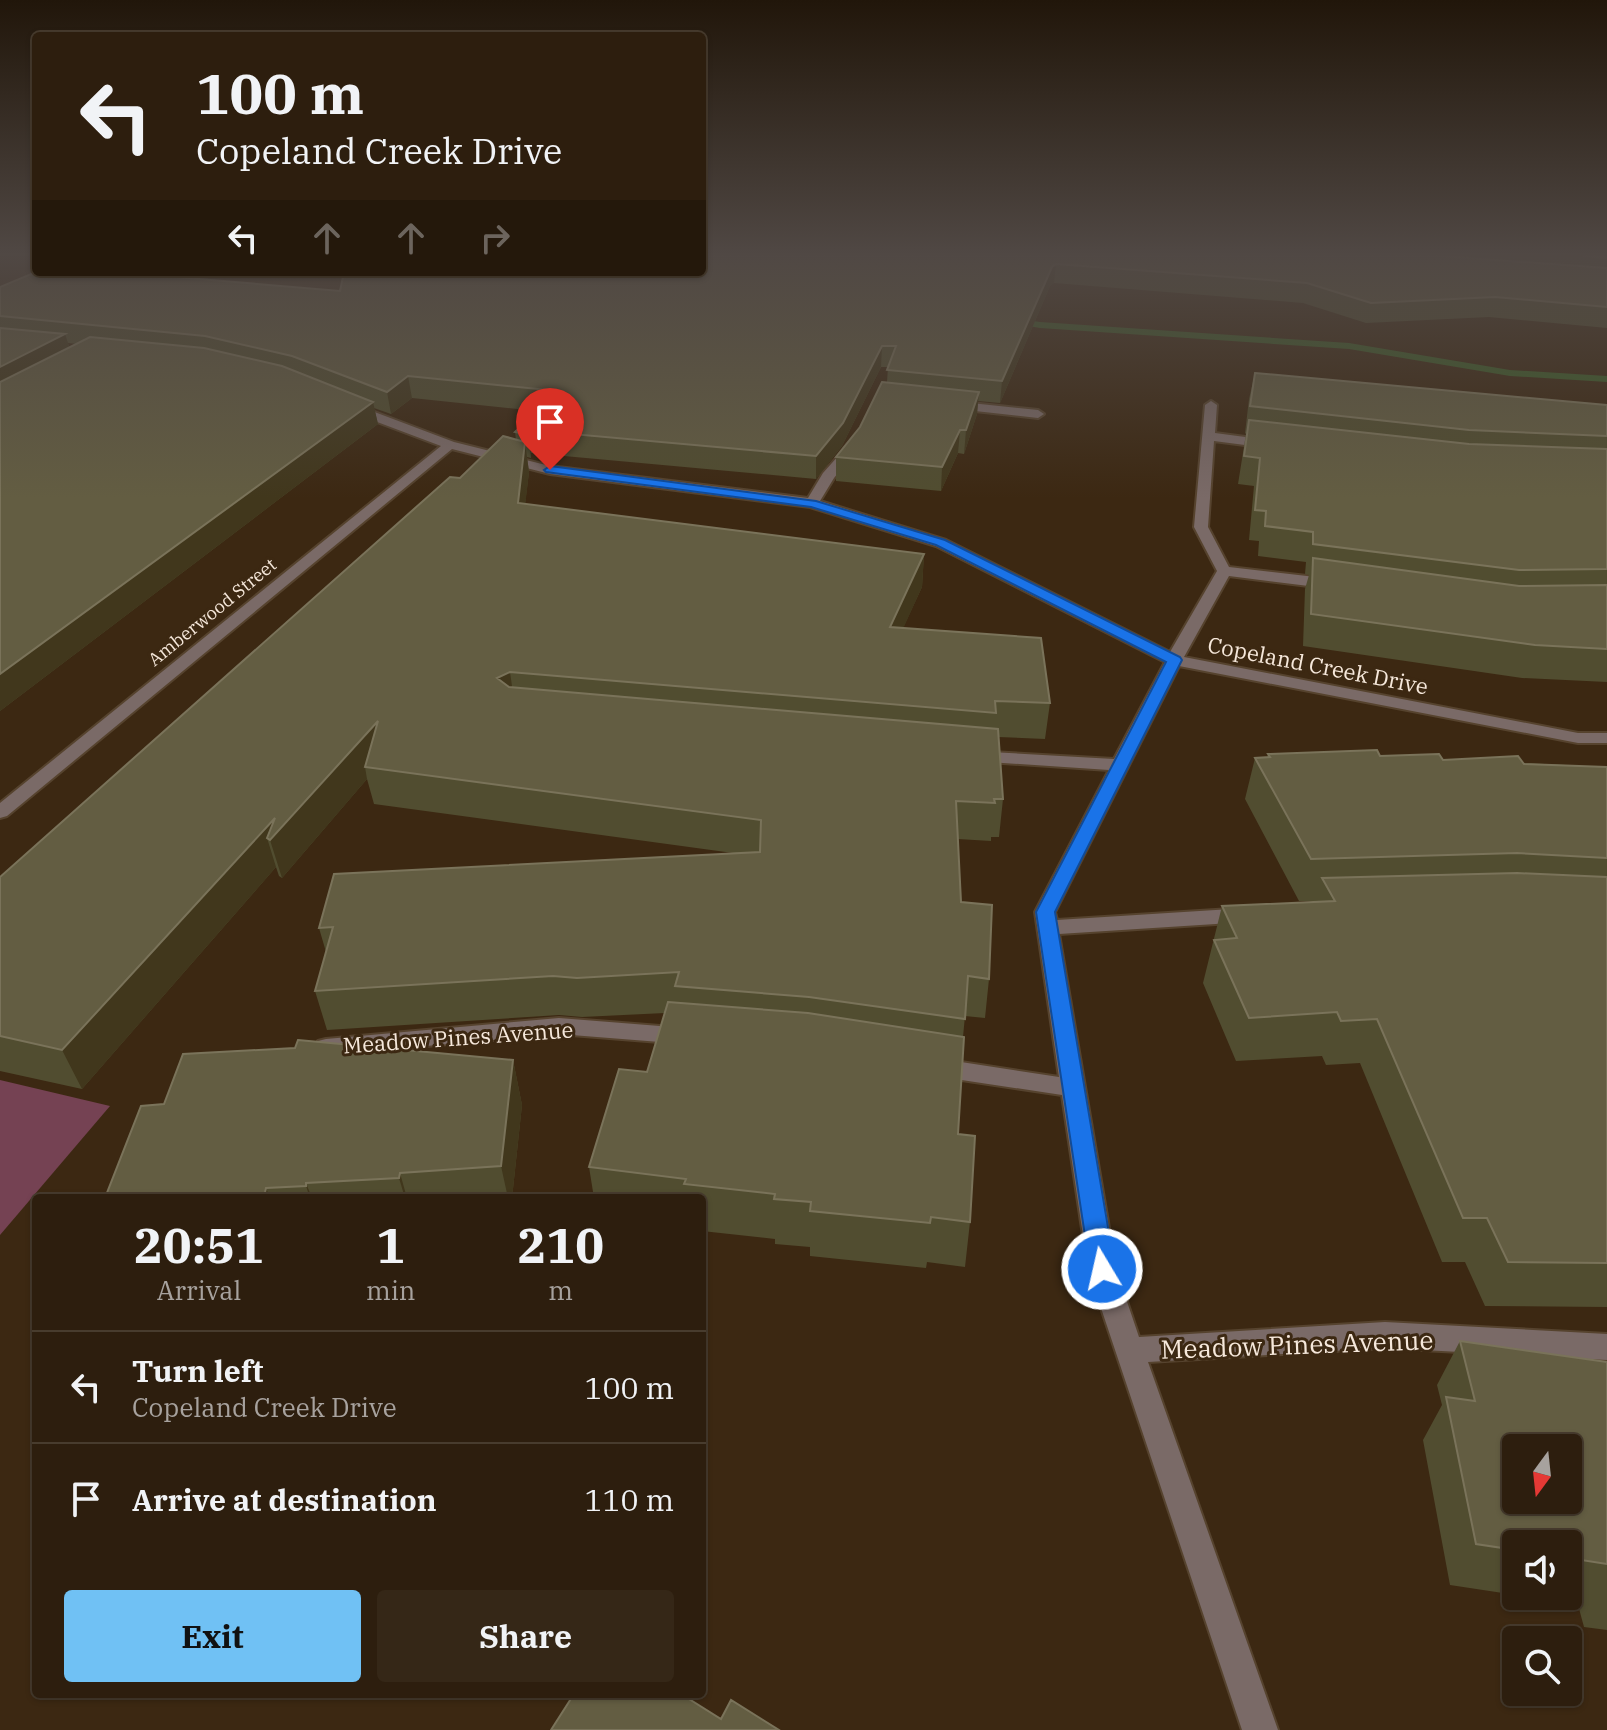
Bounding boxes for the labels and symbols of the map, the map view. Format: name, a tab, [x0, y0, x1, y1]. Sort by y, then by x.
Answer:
pin	[516, 388, 584, 470]
street label: Amberwood Street	[143, 553, 281, 671]
street label: Copeland Creek Drive	[1205, 629, 1431, 701]
street label: Meadow Pines Avenue	[342, 1014, 574, 1060]
position arrow	[1060, 1227, 1144, 1311]
street label: Meadow Pines Avenue	[1160, 1322, 1434, 1366]
north arrow	[1502, 1434, 1582, 1514]

